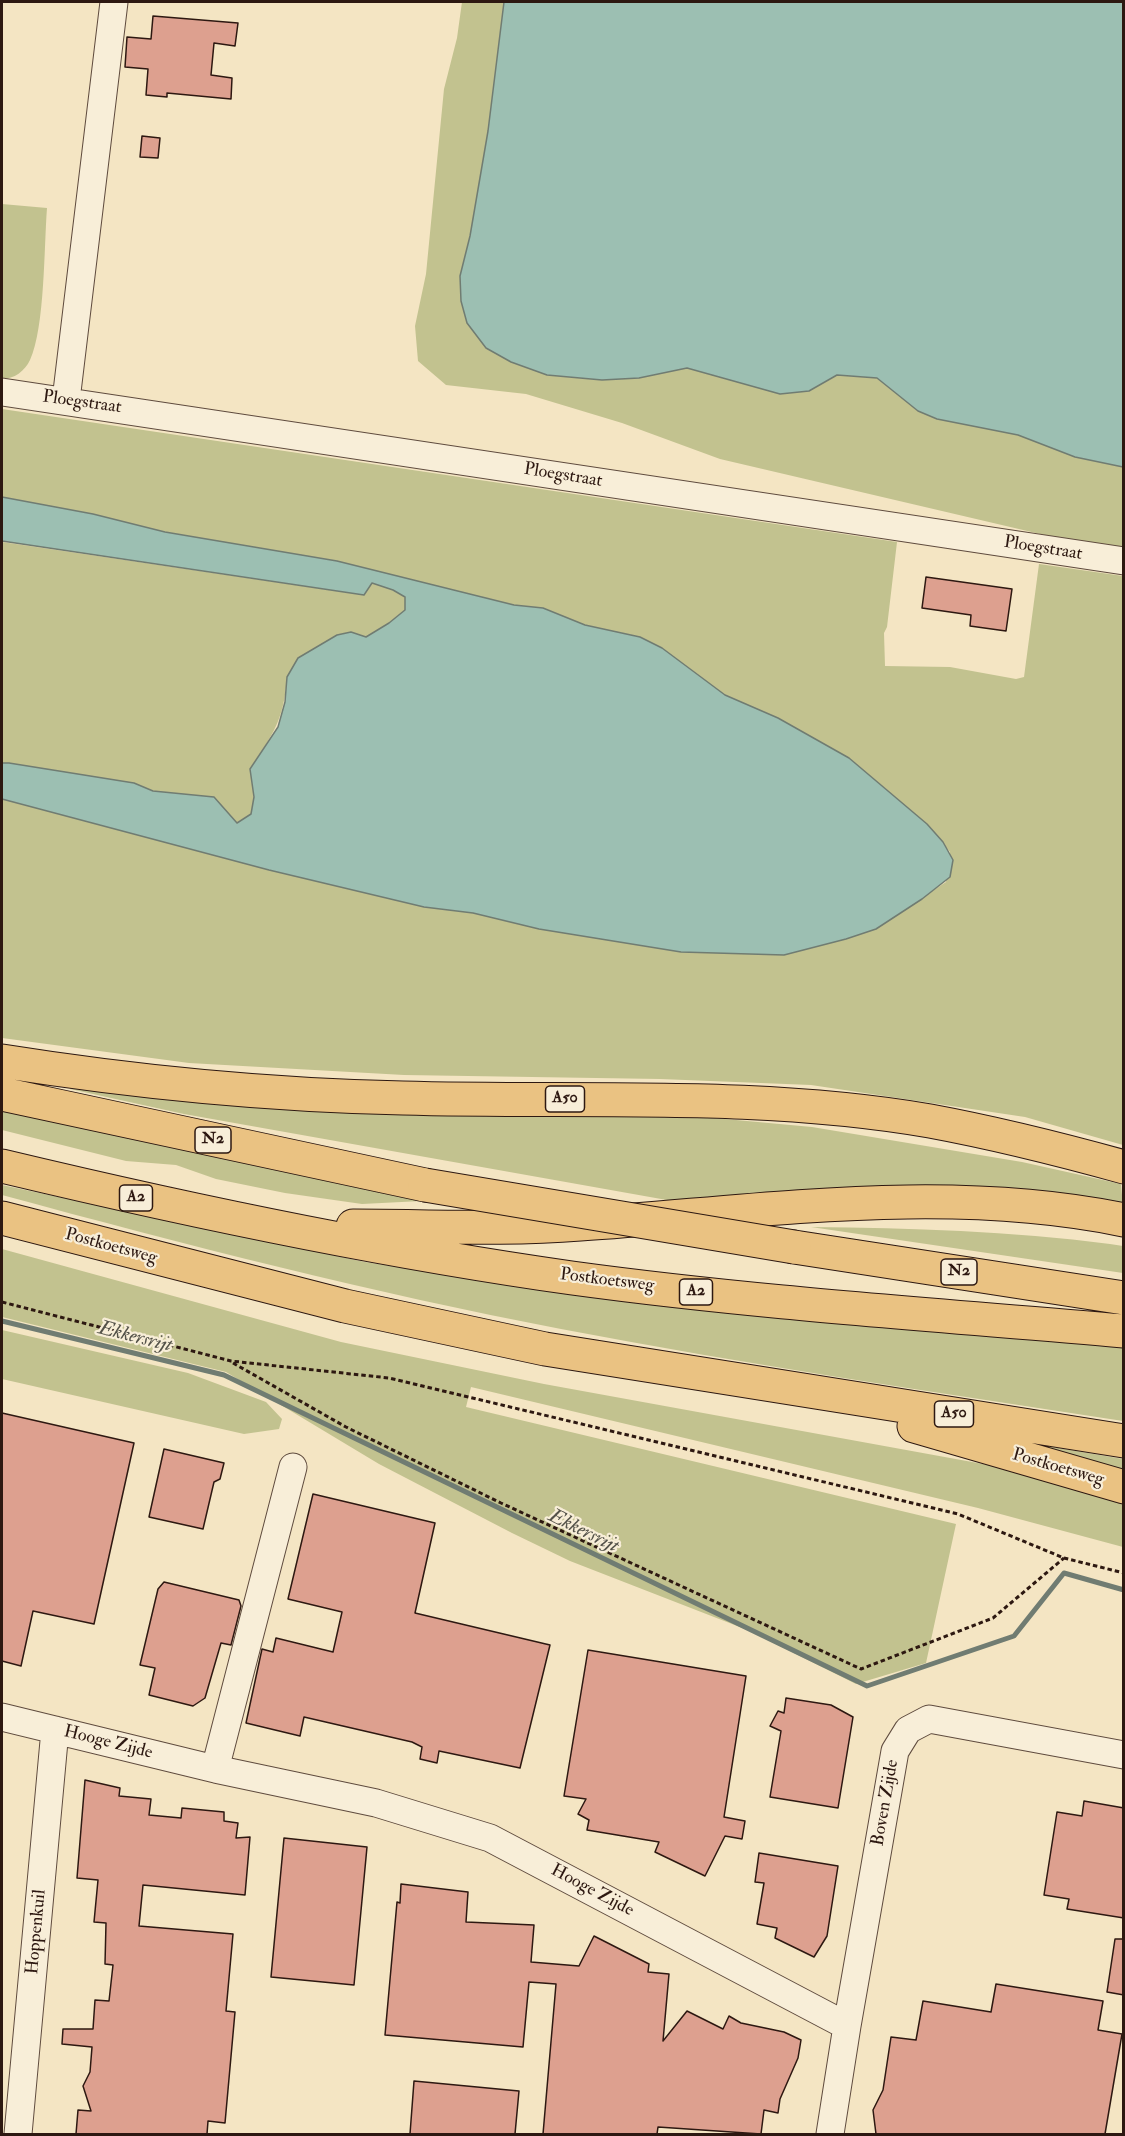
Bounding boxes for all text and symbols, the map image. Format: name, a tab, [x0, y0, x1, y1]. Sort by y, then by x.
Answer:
street label: Ploegstraat	[41, 387, 123, 419]
street label: Ploegstraat	[522, 459, 604, 493]
street label: Ploegstraat	[1002, 532, 1084, 566]
road number: A50	[546, 1086, 584, 1112]
road number: N2	[195, 1127, 231, 1153]
road number: A2	[120, 1185, 152, 1211]
street label: Postkoetsweg	[63, 1224, 159, 1270]
road number: N2	[941, 1259, 977, 1285]
street label: Postkoetsweg	[559, 1265, 655, 1297]
road number: A2	[680, 1279, 712, 1305]
water label: Ekkersrijt	[96, 1317, 174, 1359]
road number: A50	[934, 1401, 974, 1427]
street label: Postkoetsweg	[1010, 1445, 1106, 1491]
water label: Ekkersrijt	[544, 1505, 622, 1559]
street label: Hooge Zijde	[61, 1722, 155, 1764]
street label: Boven Zijde	[868, 1758, 904, 1848]
street label: Hooge Zijde	[547, 1860, 637, 1922]
street label: Hoppenkuil	[23, 1889, 51, 1975]

